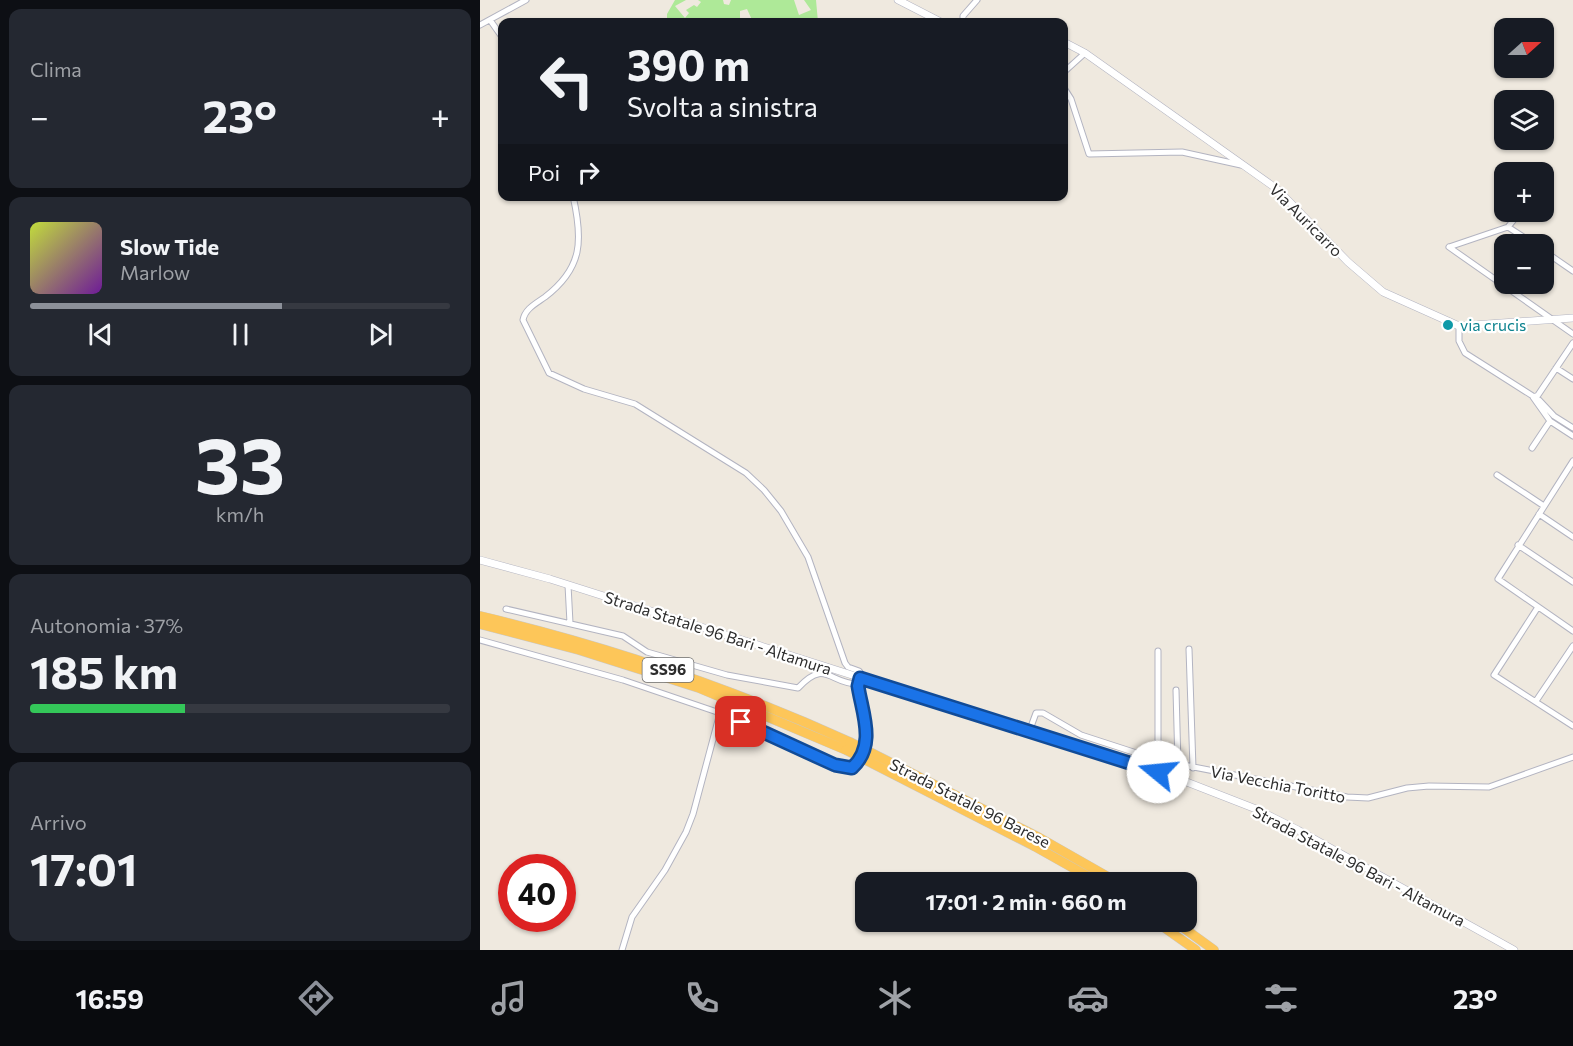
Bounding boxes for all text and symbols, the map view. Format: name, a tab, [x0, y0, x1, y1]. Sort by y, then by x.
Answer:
north arrow	[1494, 18, 1554, 78]
map controls	[1494, 18, 1554, 294]
text: 390 m	[627, 38, 750, 90]
icon: left	[528, 42, 606, 120]
text: Clima	[30, 57, 82, 81]
text: 23°	[203, 87, 277, 142]
text: Svolta a sinistra	[627, 90, 818, 123]
button: layers	[1494, 90, 1554, 150]
text: −	[30, 95, 49, 136]
text: +	[431, 95, 450, 136]
icon: right	[572, 156, 605, 189]
text: Poi	[528, 159, 560, 186]
button: +	[1494, 162, 1554, 222]
street label: Via Auricarro	[1266, 179, 1347, 260]
text: Slow Tide	[120, 233, 219, 260]
button: −	[1494, 234, 1554, 294]
text: Marlow	[120, 260, 190, 284]
place label: via crucis	[1460, 315, 1526, 334]
icon: previous	[84, 318, 117, 351]
icon: pause	[224, 318, 257, 351]
icon: next	[364, 318, 397, 351]
marker: via crucis	[1441, 318, 1455, 332]
text: 33	[195, 415, 285, 510]
text: km/h	[216, 502, 264, 526]
street label: Strada Statale 96 Bari - Altamura	[602, 587, 834, 678]
text: Autonomia · 37%	[30, 613, 183, 637]
text: 185 km	[30, 643, 178, 698]
road number: SS96	[642, 658, 693, 682]
pin	[715, 696, 766, 747]
icon: arrive	[724, 705, 757, 738]
position arrow	[1126, 740, 1190, 804]
street label: Strada Statale 96 Barese	[887, 754, 1053, 851]
street label: Via Vecchia Toritto	[1209, 761, 1347, 806]
street label: Strada Statale 96 Bari - Altamura	[1250, 801, 1469, 930]
text: Arrivo	[30, 810, 87, 834]
text: 17:01	[30, 840, 137, 895]
speed limit sign: 40	[498, 854, 576, 932]
text: 17:01 · 2 min · 660 m	[926, 888, 1126, 915]
icon: directions	[295, 977, 337, 1019]
icon: music	[488, 977, 530, 1019]
icon: phone	[681, 977, 723, 1019]
icon: climate	[874, 977, 916, 1019]
icon: car	[1067, 977, 1109, 1019]
icon: filters	[1260, 977, 1302, 1019]
text: 16:59	[76, 982, 144, 1015]
text: 23°	[1453, 982, 1498, 1015]

